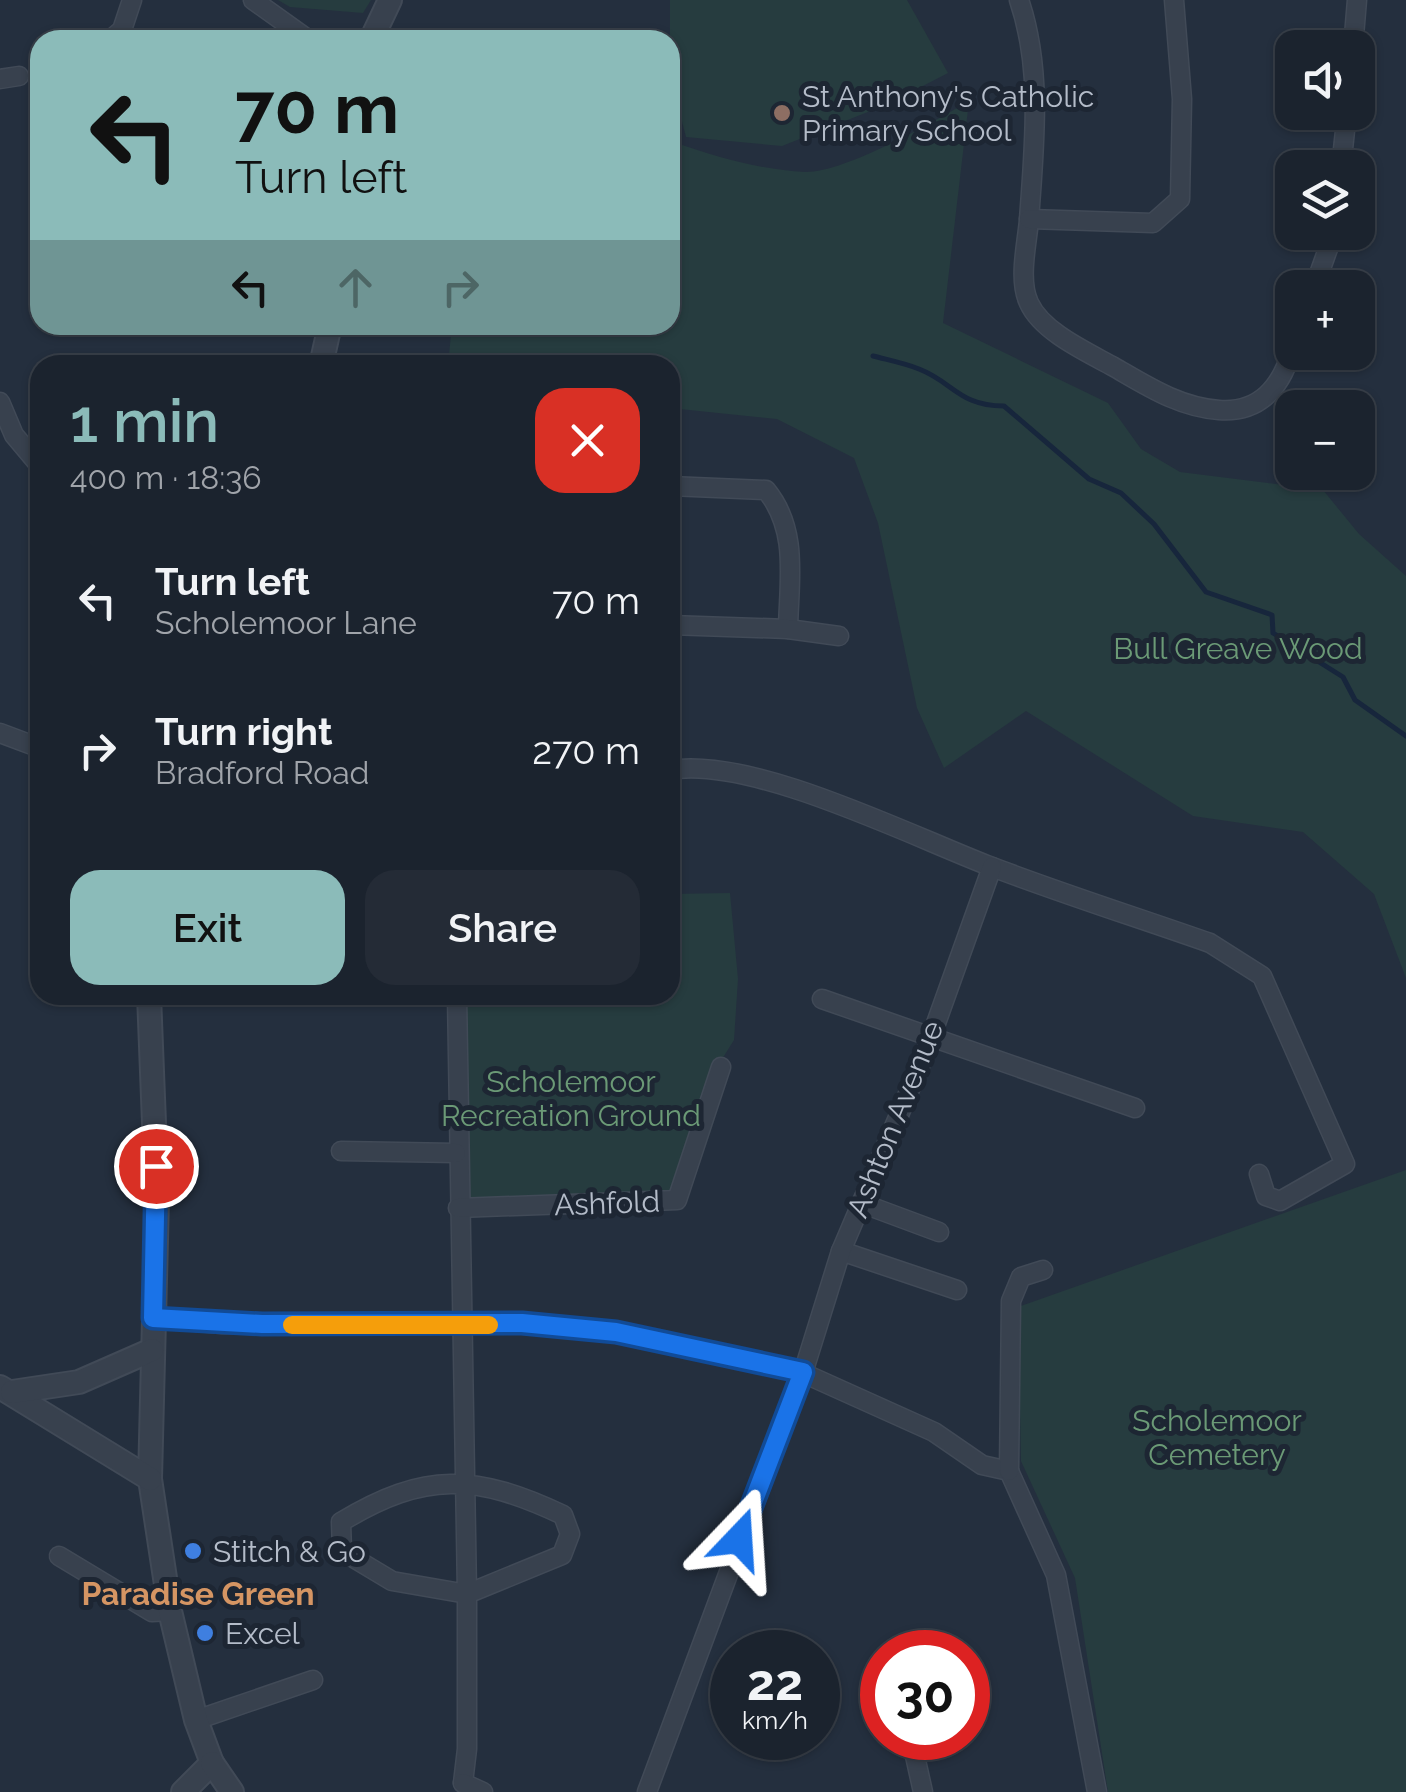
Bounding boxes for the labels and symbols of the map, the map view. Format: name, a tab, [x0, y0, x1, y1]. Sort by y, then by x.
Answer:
place label: St Anthony's Catholic Primary School	[802, 79, 1094, 148]
marker: St Anthony's Catholic Primary School	[771, 102, 793, 124]
park label: Bull Greave Wood	[1113, 631, 1363, 666]
street label: Ashton Avenue	[840, 1016, 950, 1222]
park label: Scholemoor Recreation Ground	[441, 1064, 701, 1133]
pin	[114, 1124, 199, 1209]
street label: Ashfold	[553, 1184, 661, 1222]
park label: Scholemoor Cemetery	[1132, 1403, 1302, 1472]
position arrow	[687, 1487, 791, 1591]
place label: Stitch & Go	[213, 1534, 366, 1569]
marker: Stitch & Go	[182, 1540, 204, 1562]
district label: Paradise Green	[81, 1575, 315, 1612]
place label: Excel	[225, 1616, 301, 1651]
marker: Excel	[194, 1622, 216, 1644]
speed limit sign: 30	[860, 1630, 990, 1760]

